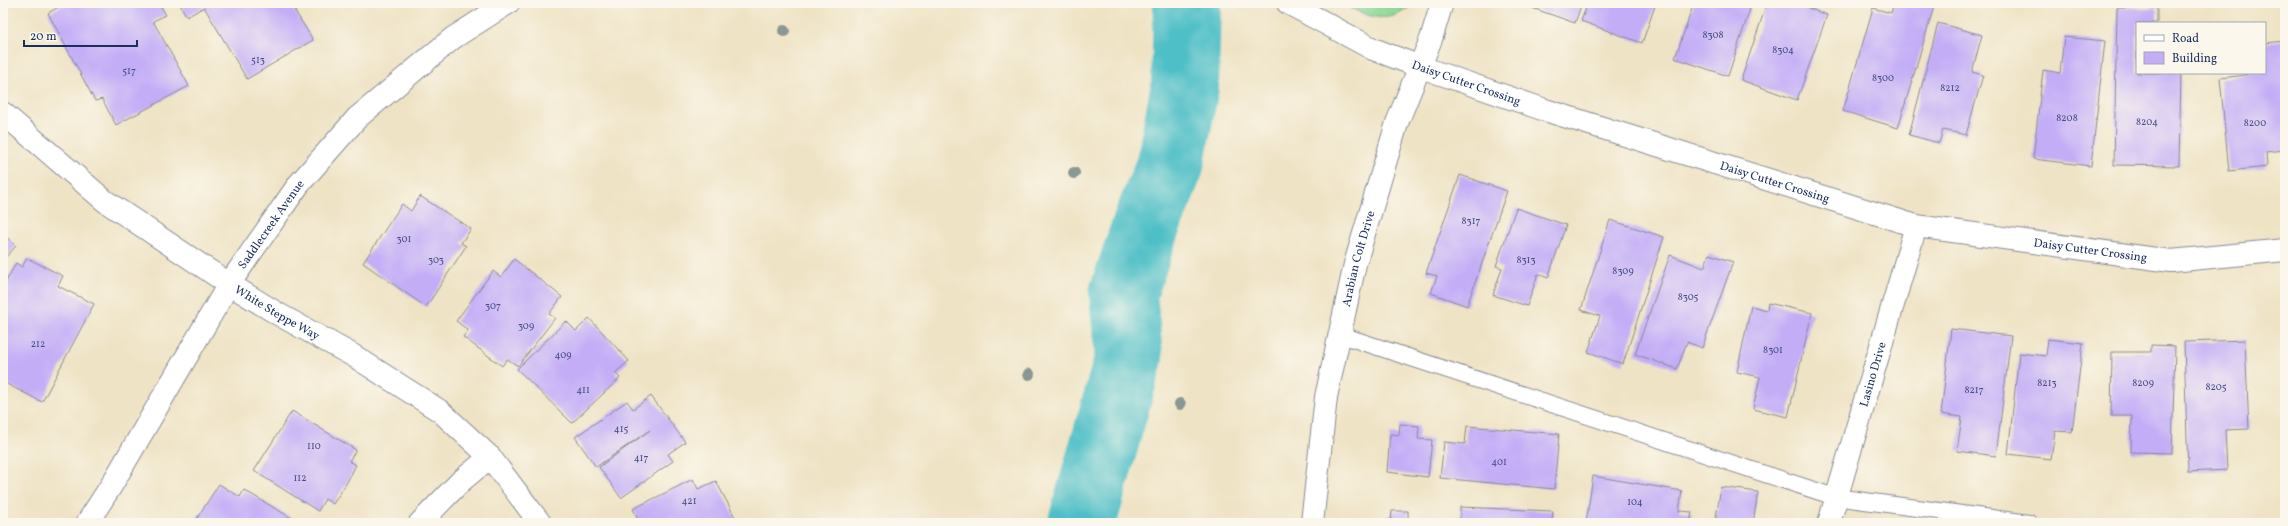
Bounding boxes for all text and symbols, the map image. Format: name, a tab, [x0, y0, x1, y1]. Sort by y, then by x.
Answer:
scale bar	[24, 22, 137, 48]
legend	[2136, 22, 2266, 74]
house number: 8308	[1702, 28, 1724, 42]
text: 20 m	[30, 29, 57, 45]
text: Road	[2172, 31, 2199, 47]
house number: 8304	[1772, 43, 1794, 57]
text: Building	[2172, 51, 2217, 67]
house number: 513	[251, 53, 265, 67]
street label: Daisy Cutter Crossing	[1409, 57, 1523, 110]
house number: 517	[122, 64, 136, 78]
house number: 8300	[1872, 71, 1894, 85]
house number: 8212	[1940, 81, 1960, 95]
house number: 8208	[2056, 111, 2078, 125]
house number: 8204	[2136, 115, 2158, 129]
house number: 8200	[2244, 116, 2266, 130]
street label: Daisy Cutter Crossing	[1718, 158, 1831, 208]
street label: Saddlecreek Avenue	[235, 176, 308, 273]
street label: Arabian Colt Drive	[1339, 208, 1380, 308]
house number: 8317	[1462, 214, 1481, 228]
house number: 301	[397, 232, 412, 246]
street label: Daisy Cutter Crossing	[2033, 235, 2148, 267]
house number: 303	[428, 253, 444, 267]
house number: 8313	[1516, 253, 1536, 267]
house number: 8309	[1612, 264, 1634, 278]
street label: White Steppe Way	[231, 282, 323, 345]
house number: 8305	[1678, 290, 1699, 304]
house number: 307	[485, 299, 501, 313]
house number: 309	[518, 319, 534, 333]
house number: 212	[31, 337, 45, 351]
street label: Lasino Drive	[1856, 340, 1891, 409]
house number: 8301	[1763, 343, 1783, 357]
house number: 409	[554, 348, 572, 362]
house number: 8213	[2037, 376, 2057, 390]
house number: 8209	[2132, 376, 2154, 390]
house number: 8205	[2205, 380, 2227, 394]
house number: 411	[576, 383, 590, 397]
house number: 8217	[1964, 383, 1984, 397]
house number: 415	[614, 422, 629, 436]
house number: 110	[307, 439, 321, 453]
house number: 417	[634, 451, 648, 465]
house number: 401	[1491, 455, 1507, 469]
house number: 112	[293, 471, 307, 485]
house number: 421	[681, 494, 697, 508]
house number: 104	[1627, 495, 1643, 509]

